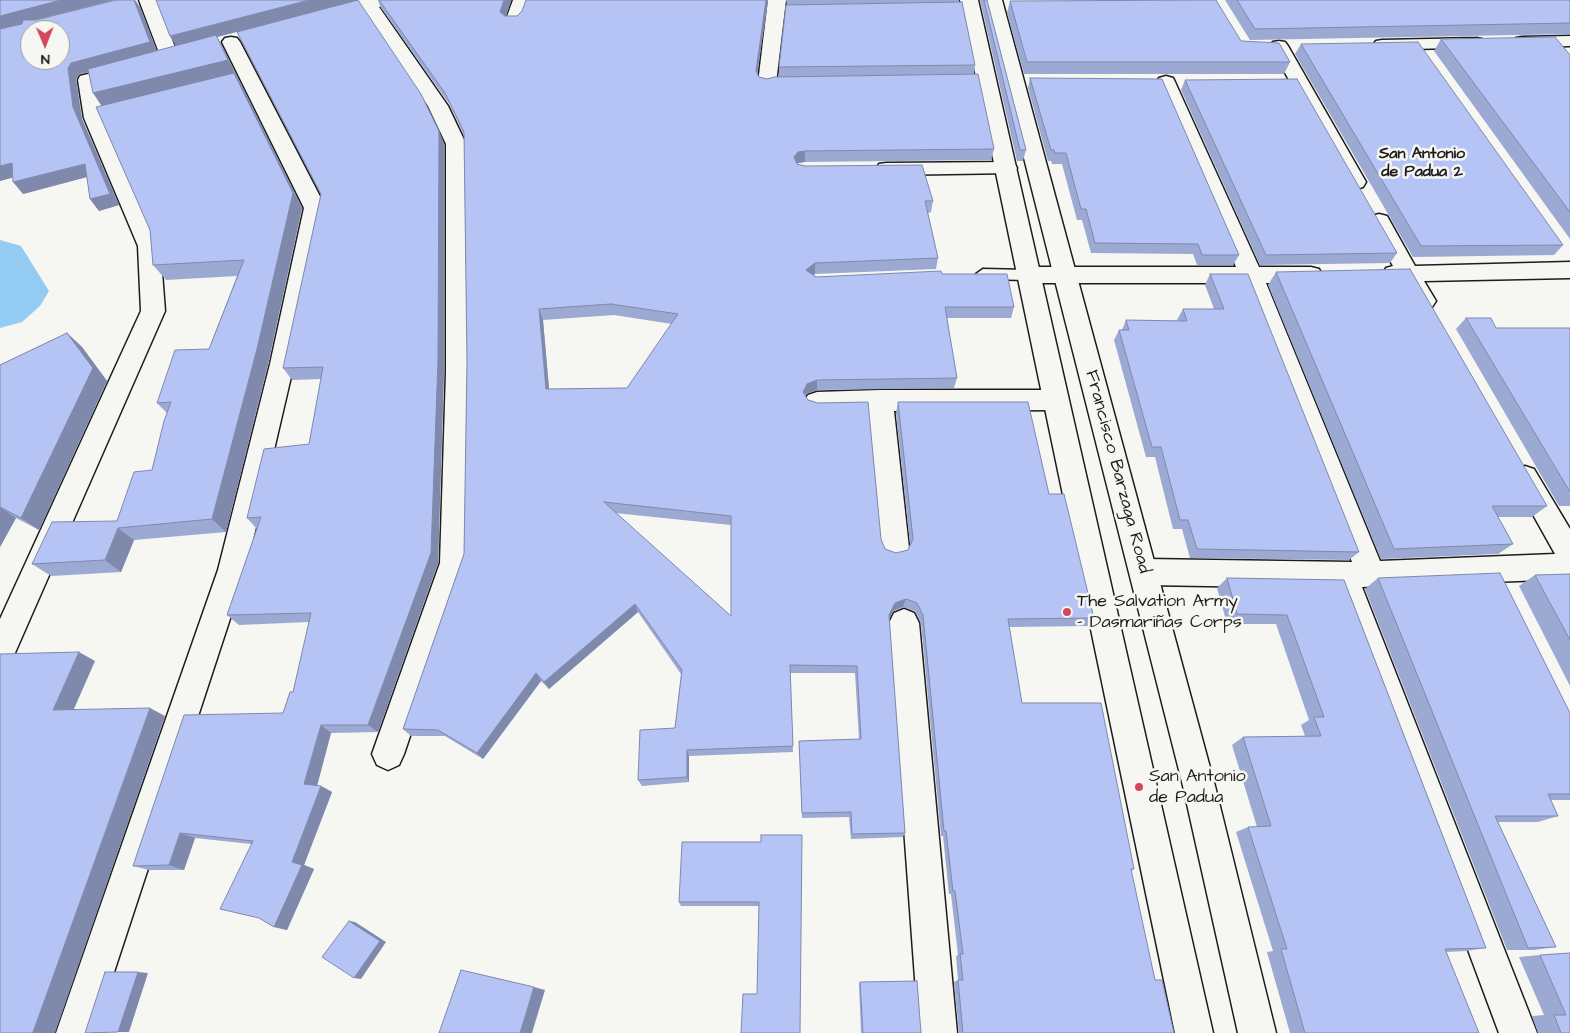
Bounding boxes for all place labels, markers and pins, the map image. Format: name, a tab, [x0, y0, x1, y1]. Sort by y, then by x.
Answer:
place label: The Salvation Army - Dasmariñas Corps	[1077, 591, 1242, 634]
marker: The Salvation Army - Dasmariñas Corps	[1061, 606, 1073, 618]
place label: San Antonio de Padua	[1149, 766, 1246, 809]
marker: San Antonio de Padua	[1133, 781, 1145, 793]

